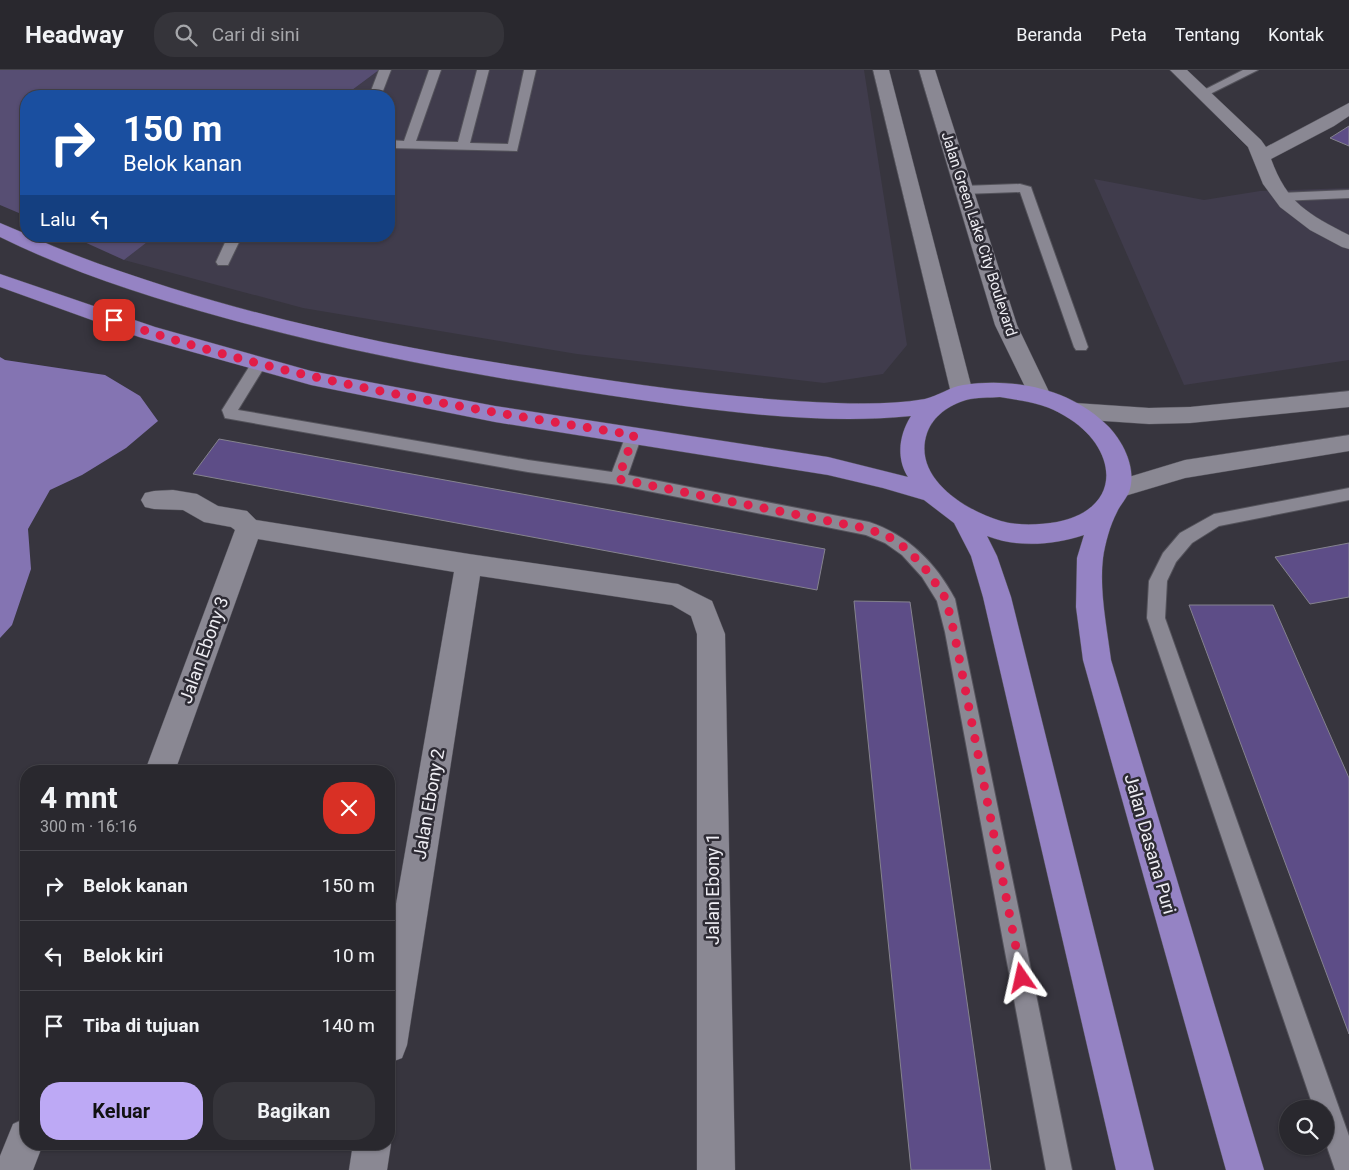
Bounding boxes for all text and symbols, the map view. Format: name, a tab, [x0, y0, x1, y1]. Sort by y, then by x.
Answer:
search box	[154, 12, 504, 57]
text: Headway	[25, 21, 124, 49]
icon: search	[172, 21, 200, 49]
text: Cari di sini	[212, 23, 300, 46]
text: Beranda	[1016, 24, 1082, 45]
text: Peta	[1110, 24, 1147, 45]
text: Tentang	[1175, 24, 1240, 45]
text: Kontak	[1268, 24, 1324, 45]
text: 150 m	[123, 109, 222, 150]
icon: right	[40, 110, 105, 175]
street label: Jalan Green Lake City Boulevard	[937, 129, 1021, 339]
text: Belok kanan	[123, 151, 242, 176]
icon: left	[86, 205, 114, 233]
text: Lalu	[40, 208, 76, 231]
pin	[93, 299, 135, 341]
icon: arrive	[100, 306, 128, 334]
street label: Jalan Ebony 3	[175, 594, 233, 706]
street label: Jalan Ebony 2	[408, 747, 449, 861]
street label: Jalan Dasana Puri	[1120, 771, 1181, 916]
text: 4 mnt	[40, 780, 118, 815]
button: close	[323, 782, 375, 834]
text: 300 m · 16:16	[40, 817, 137, 836]
street label: Jalan Ebony 1	[702, 833, 723, 945]
icon: right	[40, 872, 68, 900]
text: Belok kanan	[83, 874, 188, 897]
text: 150 m	[322, 874, 375, 897]
icon: left	[40, 942, 68, 970]
text: Belok kiri	[83, 944, 163, 967]
text: 10 m	[332, 944, 375, 967]
position arrow	[995, 951, 1047, 1003]
icon: arrive	[40, 1012, 68, 1040]
text: Tiba di tujuan	[83, 1014, 199, 1037]
text: 140 m	[322, 1014, 375, 1037]
button: Keluar	[40, 1082, 203, 1140]
button: Bagikan	[213, 1082, 375, 1140]
map controls	[1279, 1100, 1334, 1155]
button: search	[1279, 1100, 1334, 1155]

